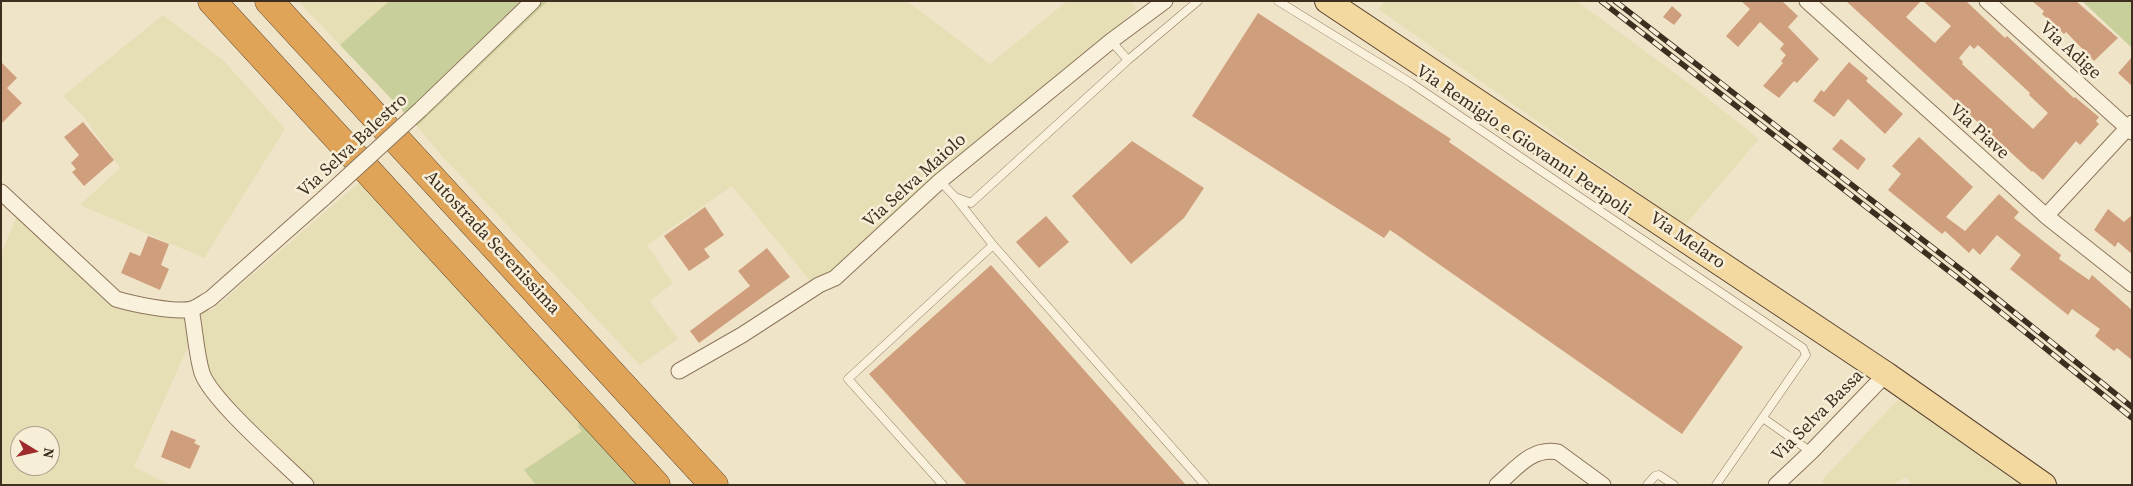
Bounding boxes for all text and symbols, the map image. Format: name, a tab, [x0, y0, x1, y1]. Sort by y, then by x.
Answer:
street label: Via Adige	[2035, 18, 2105, 84]
street label: Via Remigio e Giovanni Peripoli	[1411, 61, 1635, 221]
street label: Via Selva Balestro	[294, 90, 412, 202]
street label: Via Piave	[1945, 99, 2013, 165]
street label: Via Selva Maiolo	[859, 129, 971, 233]
street label: Autostrada Serenissima	[420, 166, 564, 320]
street label: Via Melaro	[1645, 208, 1729, 274]
street label: Via Selva Bassa	[1768, 366, 1868, 466]
north arrow	[10, 426, 60, 476]
text: N	[38, 447, 60, 460]

